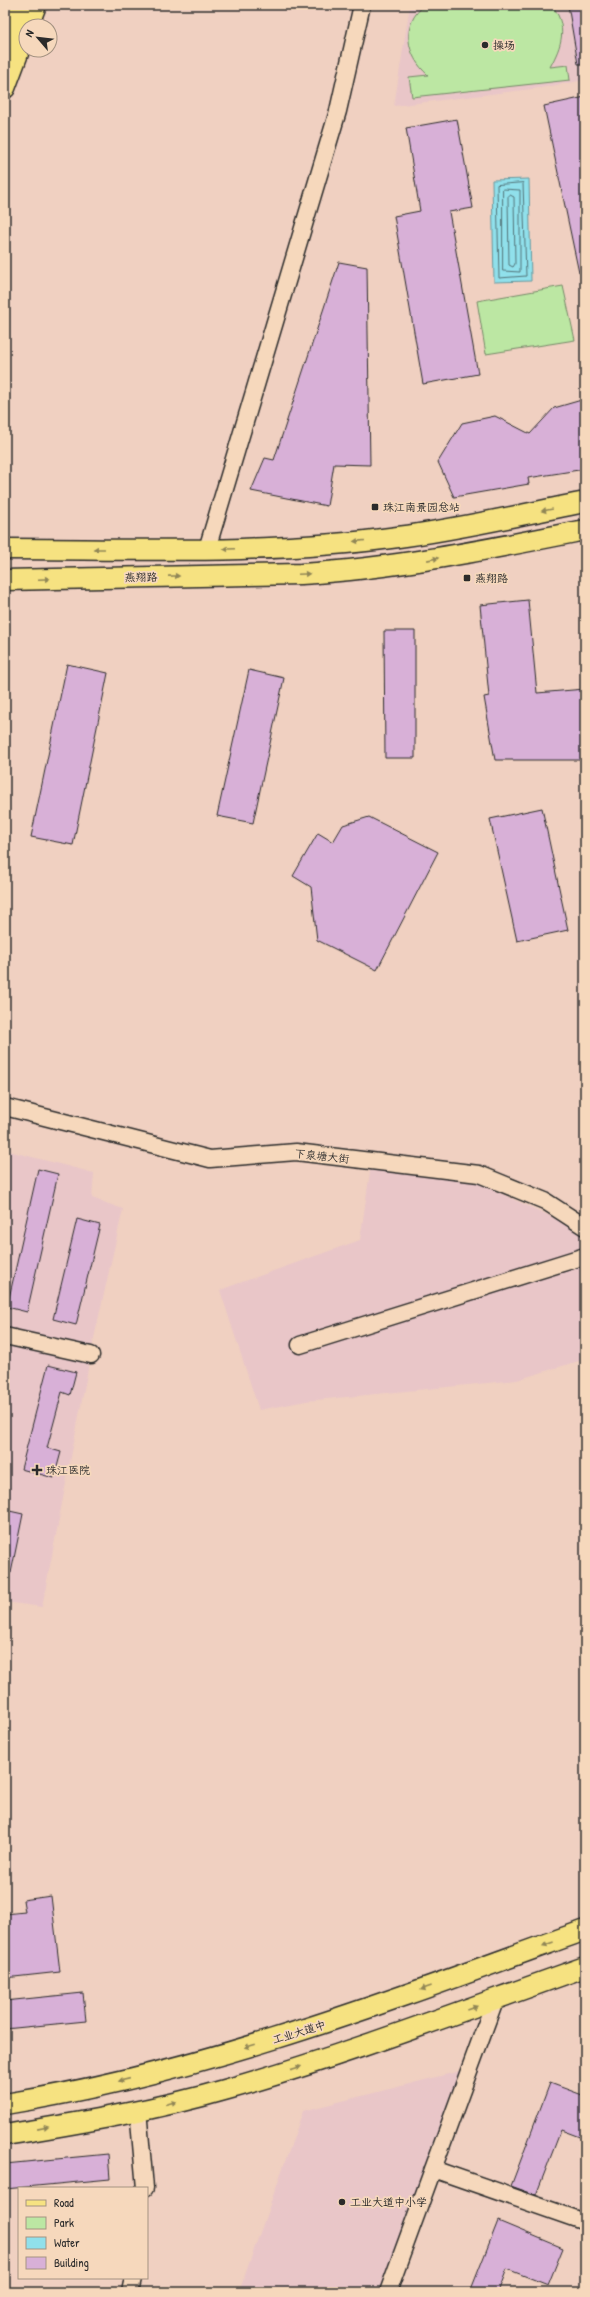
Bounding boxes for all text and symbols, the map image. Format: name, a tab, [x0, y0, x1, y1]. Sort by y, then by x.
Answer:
north arrow	[18, 18, 58, 58]
text: N	[22, 27, 37, 39]
place label: 操场	[493, 38, 515, 52]
marker: 操场	[480, 40, 490, 50]
place label: 珠江南景园总站	[383, 500, 460, 514]
marker: 珠江南景园总站	[370, 502, 380, 512]
one-way arrow	[541, 507, 553, 513]
one-way arrow	[353, 537, 365, 544]
one-way arrow	[92, 546, 105, 552]
one-way arrow	[222, 546, 235, 552]
one-way arrow	[427, 556, 439, 562]
street label: 燕翔路	[124, 570, 158, 584]
one-way arrow	[298, 571, 311, 577]
place label: 燕翔路	[475, 571, 508, 585]
one-way arrow	[168, 573, 181, 579]
marker: 燕翔路	[462, 573, 472, 583]
one-way arrow	[38, 576, 50, 583]
street label: 下泉塘大街	[294, 1146, 351, 1166]
place label: 珠江医院	[46, 1463, 90, 1477]
marker: 珠江医院	[31, 1464, 43, 1476]
one-way arrow	[542, 1941, 554, 1947]
one-way arrow	[420, 1986, 432, 1992]
one-way arrow	[466, 2004, 478, 2010]
street label: 工业大道中	[271, 2017, 327, 2047]
one-way arrow	[243, 2044, 256, 2050]
one-way arrow	[290, 2065, 302, 2071]
one-way arrow	[118, 2077, 130, 2083]
one-way arrow	[165, 2100, 177, 2106]
one-way arrow	[37, 2125, 50, 2131]
legend	[18, 2187, 148, 2279]
text: Road	[54, 2194, 74, 2211]
place label: 工业大道中小学	[350, 2195, 427, 2209]
marker: 工业大道中小学	[337, 2197, 347, 2207]
text: Park	[54, 2214, 74, 2231]
text: Water	[54, 2234, 80, 2251]
text: Building	[54, 2254, 89, 2271]

